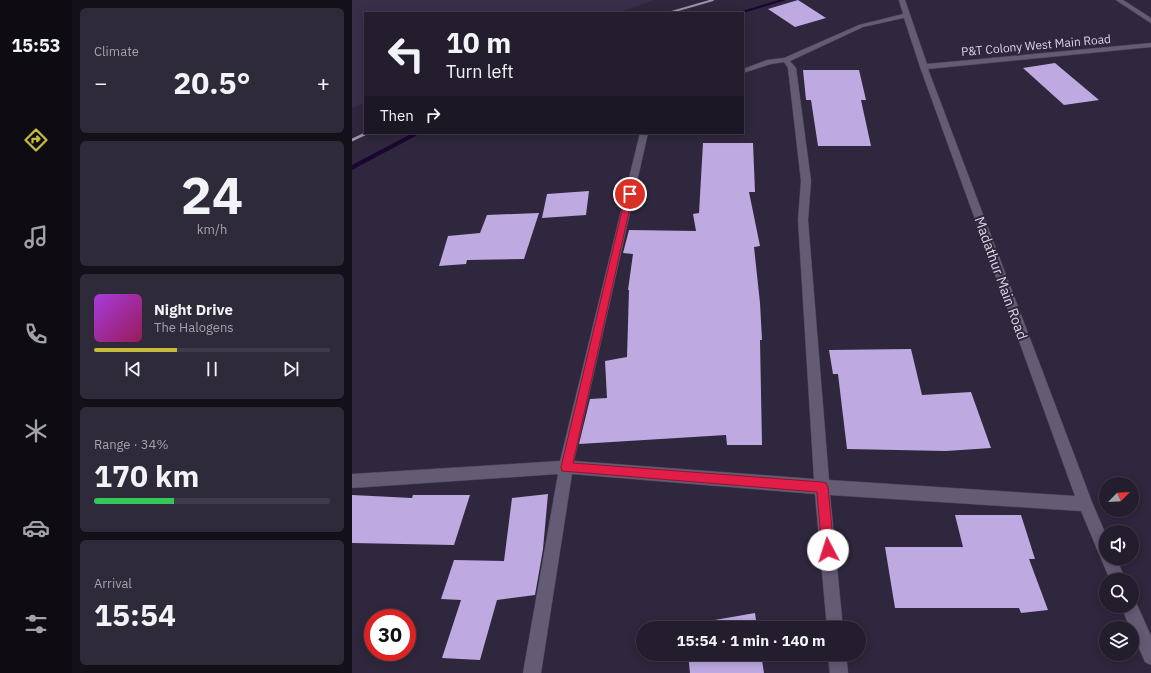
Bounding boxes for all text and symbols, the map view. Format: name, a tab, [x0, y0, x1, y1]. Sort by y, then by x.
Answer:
text: 10 m	[446, 24, 511, 61]
icon: left	[380, 28, 432, 80]
street label: P&T Colony West Main Road	[960, 31, 1112, 59]
text: 15:53	[11, 34, 61, 57]
text: Climate	[94, 43, 139, 60]
text: Turn left	[446, 60, 514, 83]
text: 20.5°	[173, 63, 251, 102]
text: −	[94, 68, 107, 97]
text: +	[317, 68, 330, 97]
icon: right	[422, 104, 444, 126]
text: Then	[380, 106, 414, 125]
icon: directions	[22, 126, 50, 154]
text: 24	[181, 161, 243, 228]
pin	[613, 177, 647, 211]
icon: arrive	[619, 183, 641, 205]
street label: Madathur Main Road	[970, 214, 1032, 342]
text: km/h	[197, 221, 227, 238]
icon: music	[22, 223, 50, 251]
text: Night Drive	[154, 300, 233, 319]
text: The Halogens	[154, 319, 234, 336]
icon: phone	[22, 320, 50, 348]
icon: previous	[122, 358, 144, 380]
icon: pause	[201, 358, 223, 380]
icon: next	[280, 358, 302, 380]
icon: climate	[22, 417, 50, 445]
text: Range · 34%	[94, 436, 168, 453]
text: 170 km	[94, 456, 199, 495]
north arrow	[1099, 477, 1139, 517]
map controls	[1099, 477, 1139, 661]
icon: car	[22, 514, 50, 542]
button: sound	[1099, 525, 1139, 565]
position arrow	[807, 529, 849, 571]
button: search	[1099, 573, 1139, 613]
text: Arrival	[94, 575, 132, 592]
text: 15:54	[94, 595, 176, 634]
speed limit sign: 30	[364, 609, 416, 661]
icon: filters	[22, 610, 50, 638]
button: layers	[1099, 621, 1139, 661]
text: 15:54 · 1 min · 140 m	[677, 631, 825, 650]

